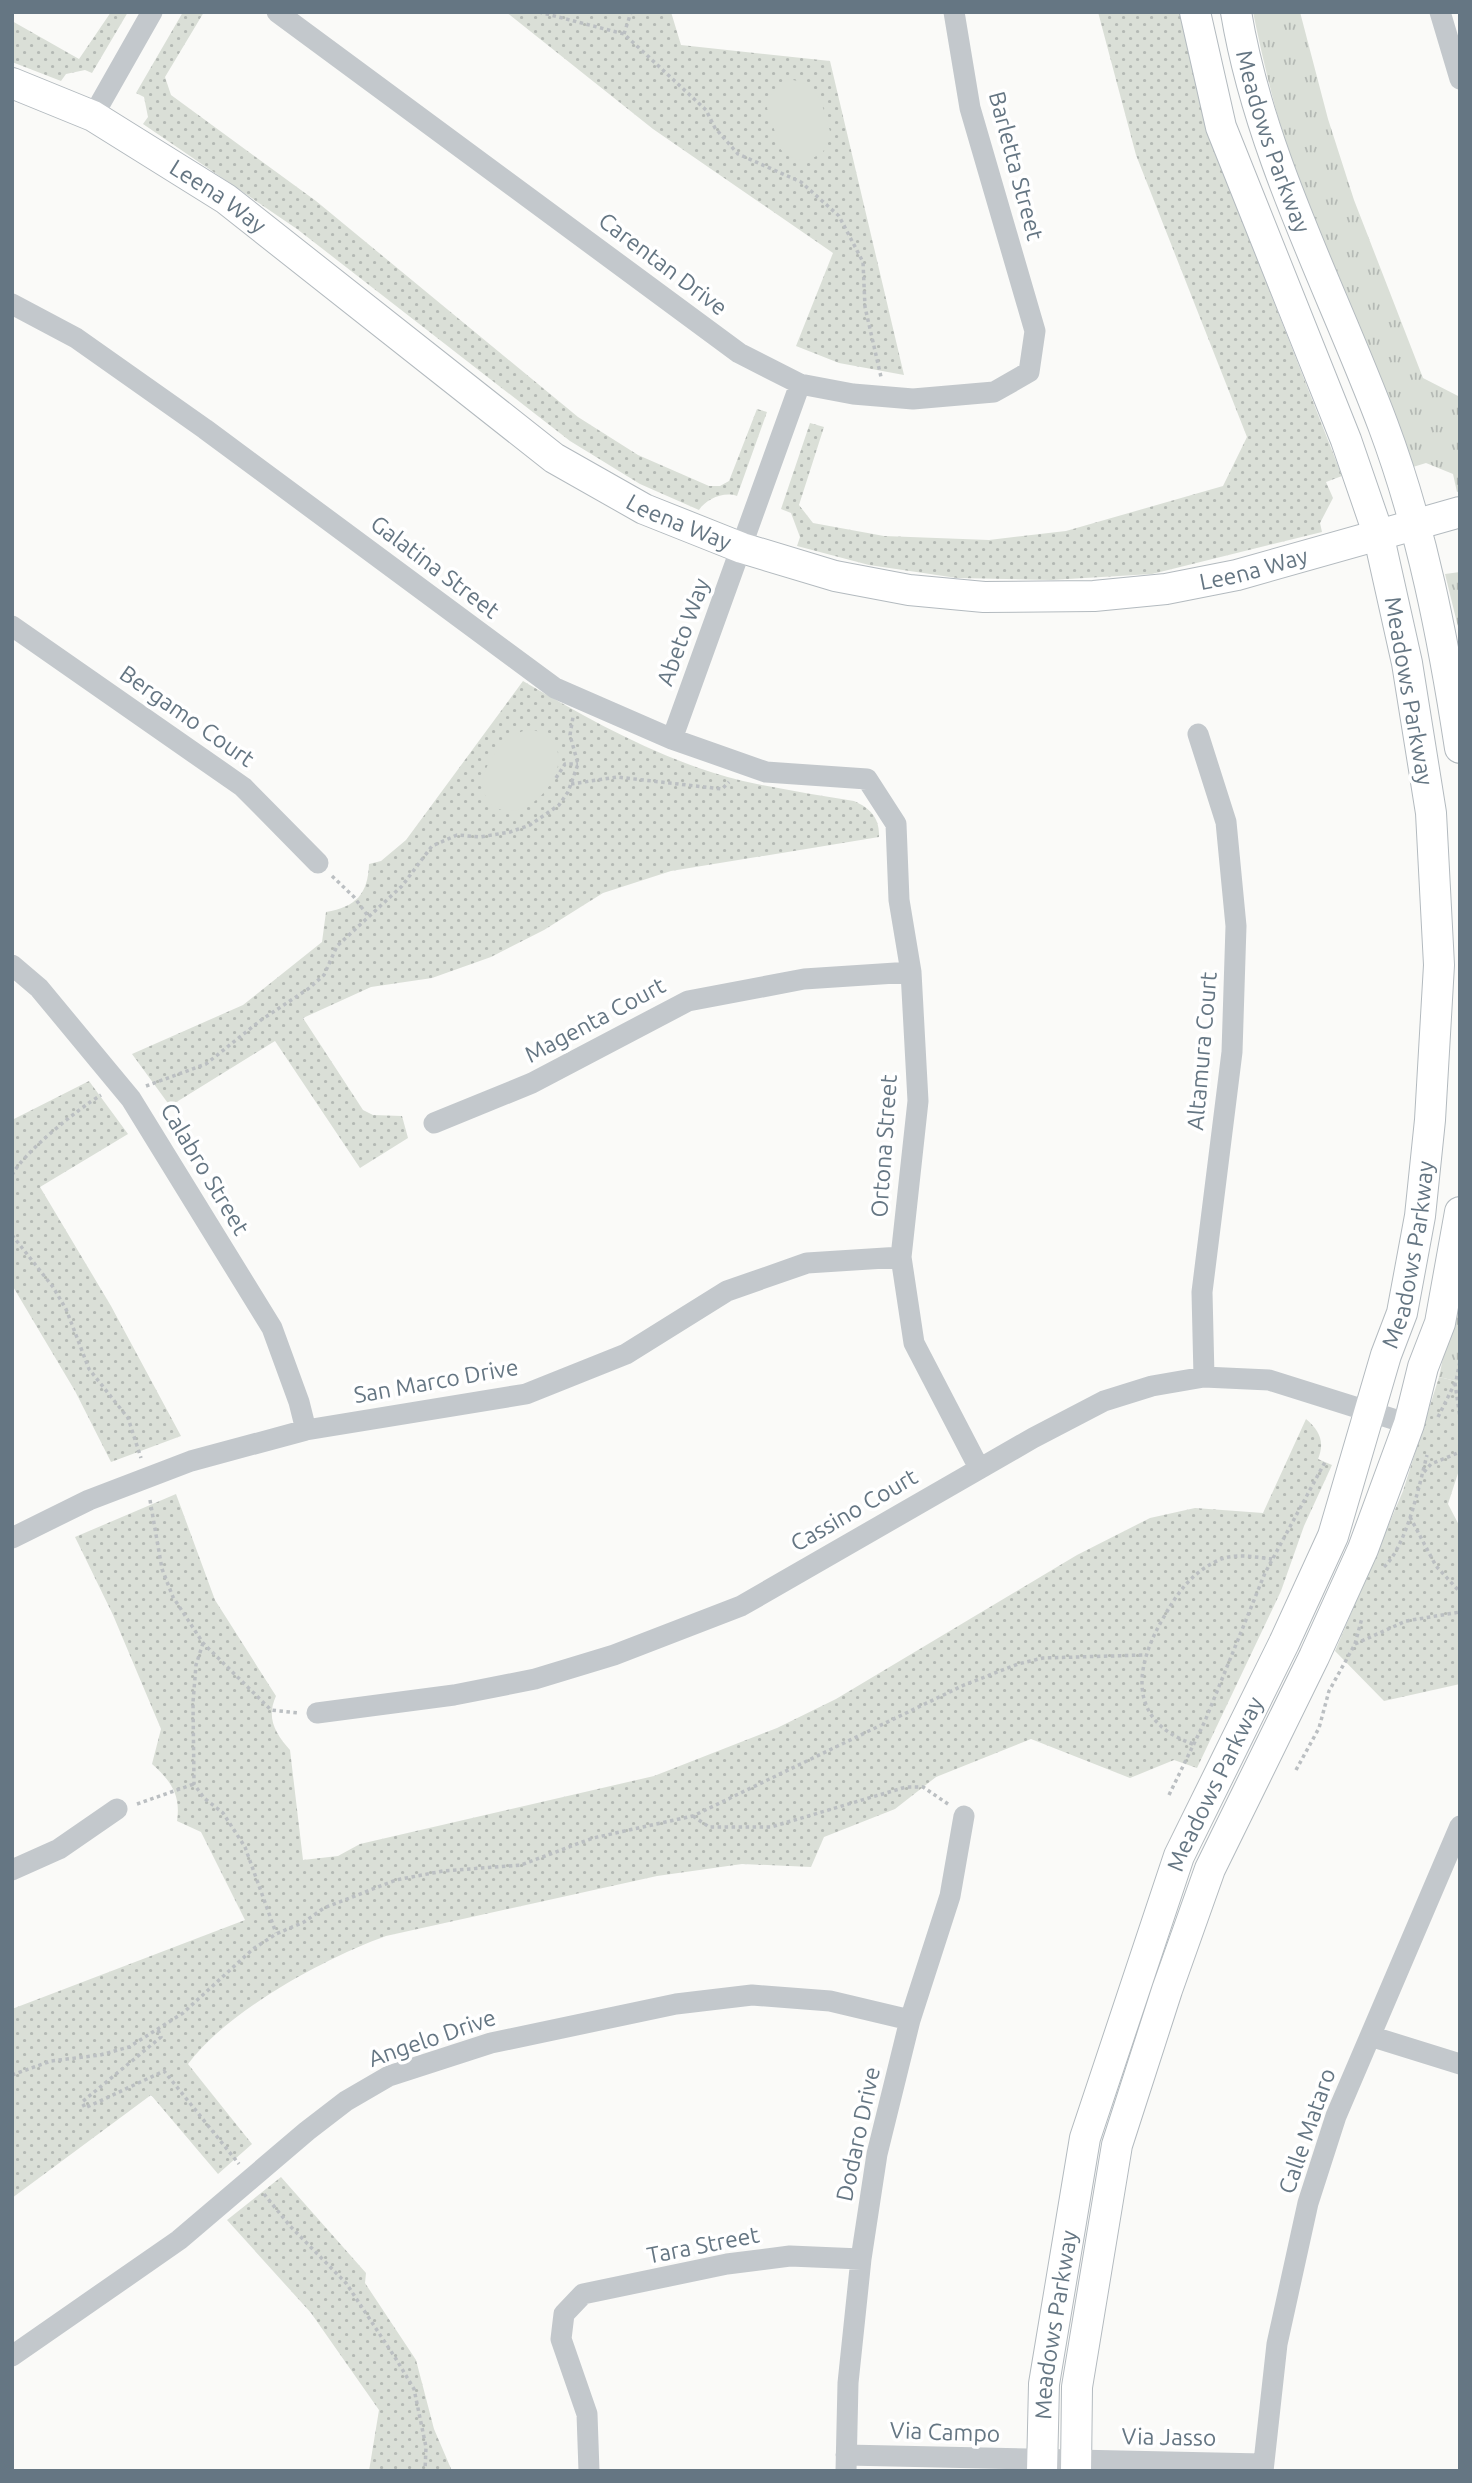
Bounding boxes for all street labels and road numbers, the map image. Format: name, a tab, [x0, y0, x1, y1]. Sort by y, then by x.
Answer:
street label: Meadows Parkway	[1232, 48, 1316, 236]
street label: Barletta Street	[985, 89, 1048, 243]
street label: Leena Way	[166, 154, 271, 238]
street label: Carentan Drive	[594, 207, 732, 320]
street label: Leena Way	[622, 489, 735, 555]
street label: Galatina Street	[366, 510, 504, 623]
street label: Leena Way	[1197, 543, 1311, 594]
street label: Abeto Way	[652, 575, 714, 689]
street label: Meadows Parkway	[1381, 595, 1438, 787]
street label: Bergamo Court	[115, 660, 259, 771]
street label: Altamura Court	[1182, 971, 1221, 1131]
street label: Magenta Court	[520, 972, 669, 1067]
street label: Ortona Street	[866, 1074, 901, 1218]
street label: Calabro Street	[156, 1098, 254, 1239]
street label: Meadows Parkway	[1377, 1159, 1438, 1352]
street label: San Marco Drive	[352, 1354, 520, 1407]
street label: Cassino Court	[786, 1463, 921, 1556]
street label: Meadows Parkway	[1162, 1693, 1268, 1874]
street label: Angelo Drive	[365, 2004, 499, 2071]
street label: Dodaro Drive	[831, 2064, 884, 2203]
street label: Calle Mataro	[1273, 2065, 1340, 2197]
street label: Tara Street	[645, 2221, 761, 2268]
street label: Meadows Parkway	[1030, 2228, 1081, 2420]
street label: Via Campo	[889, 2417, 1001, 2446]
street label: Via Jasso	[1122, 2423, 1217, 2450]

